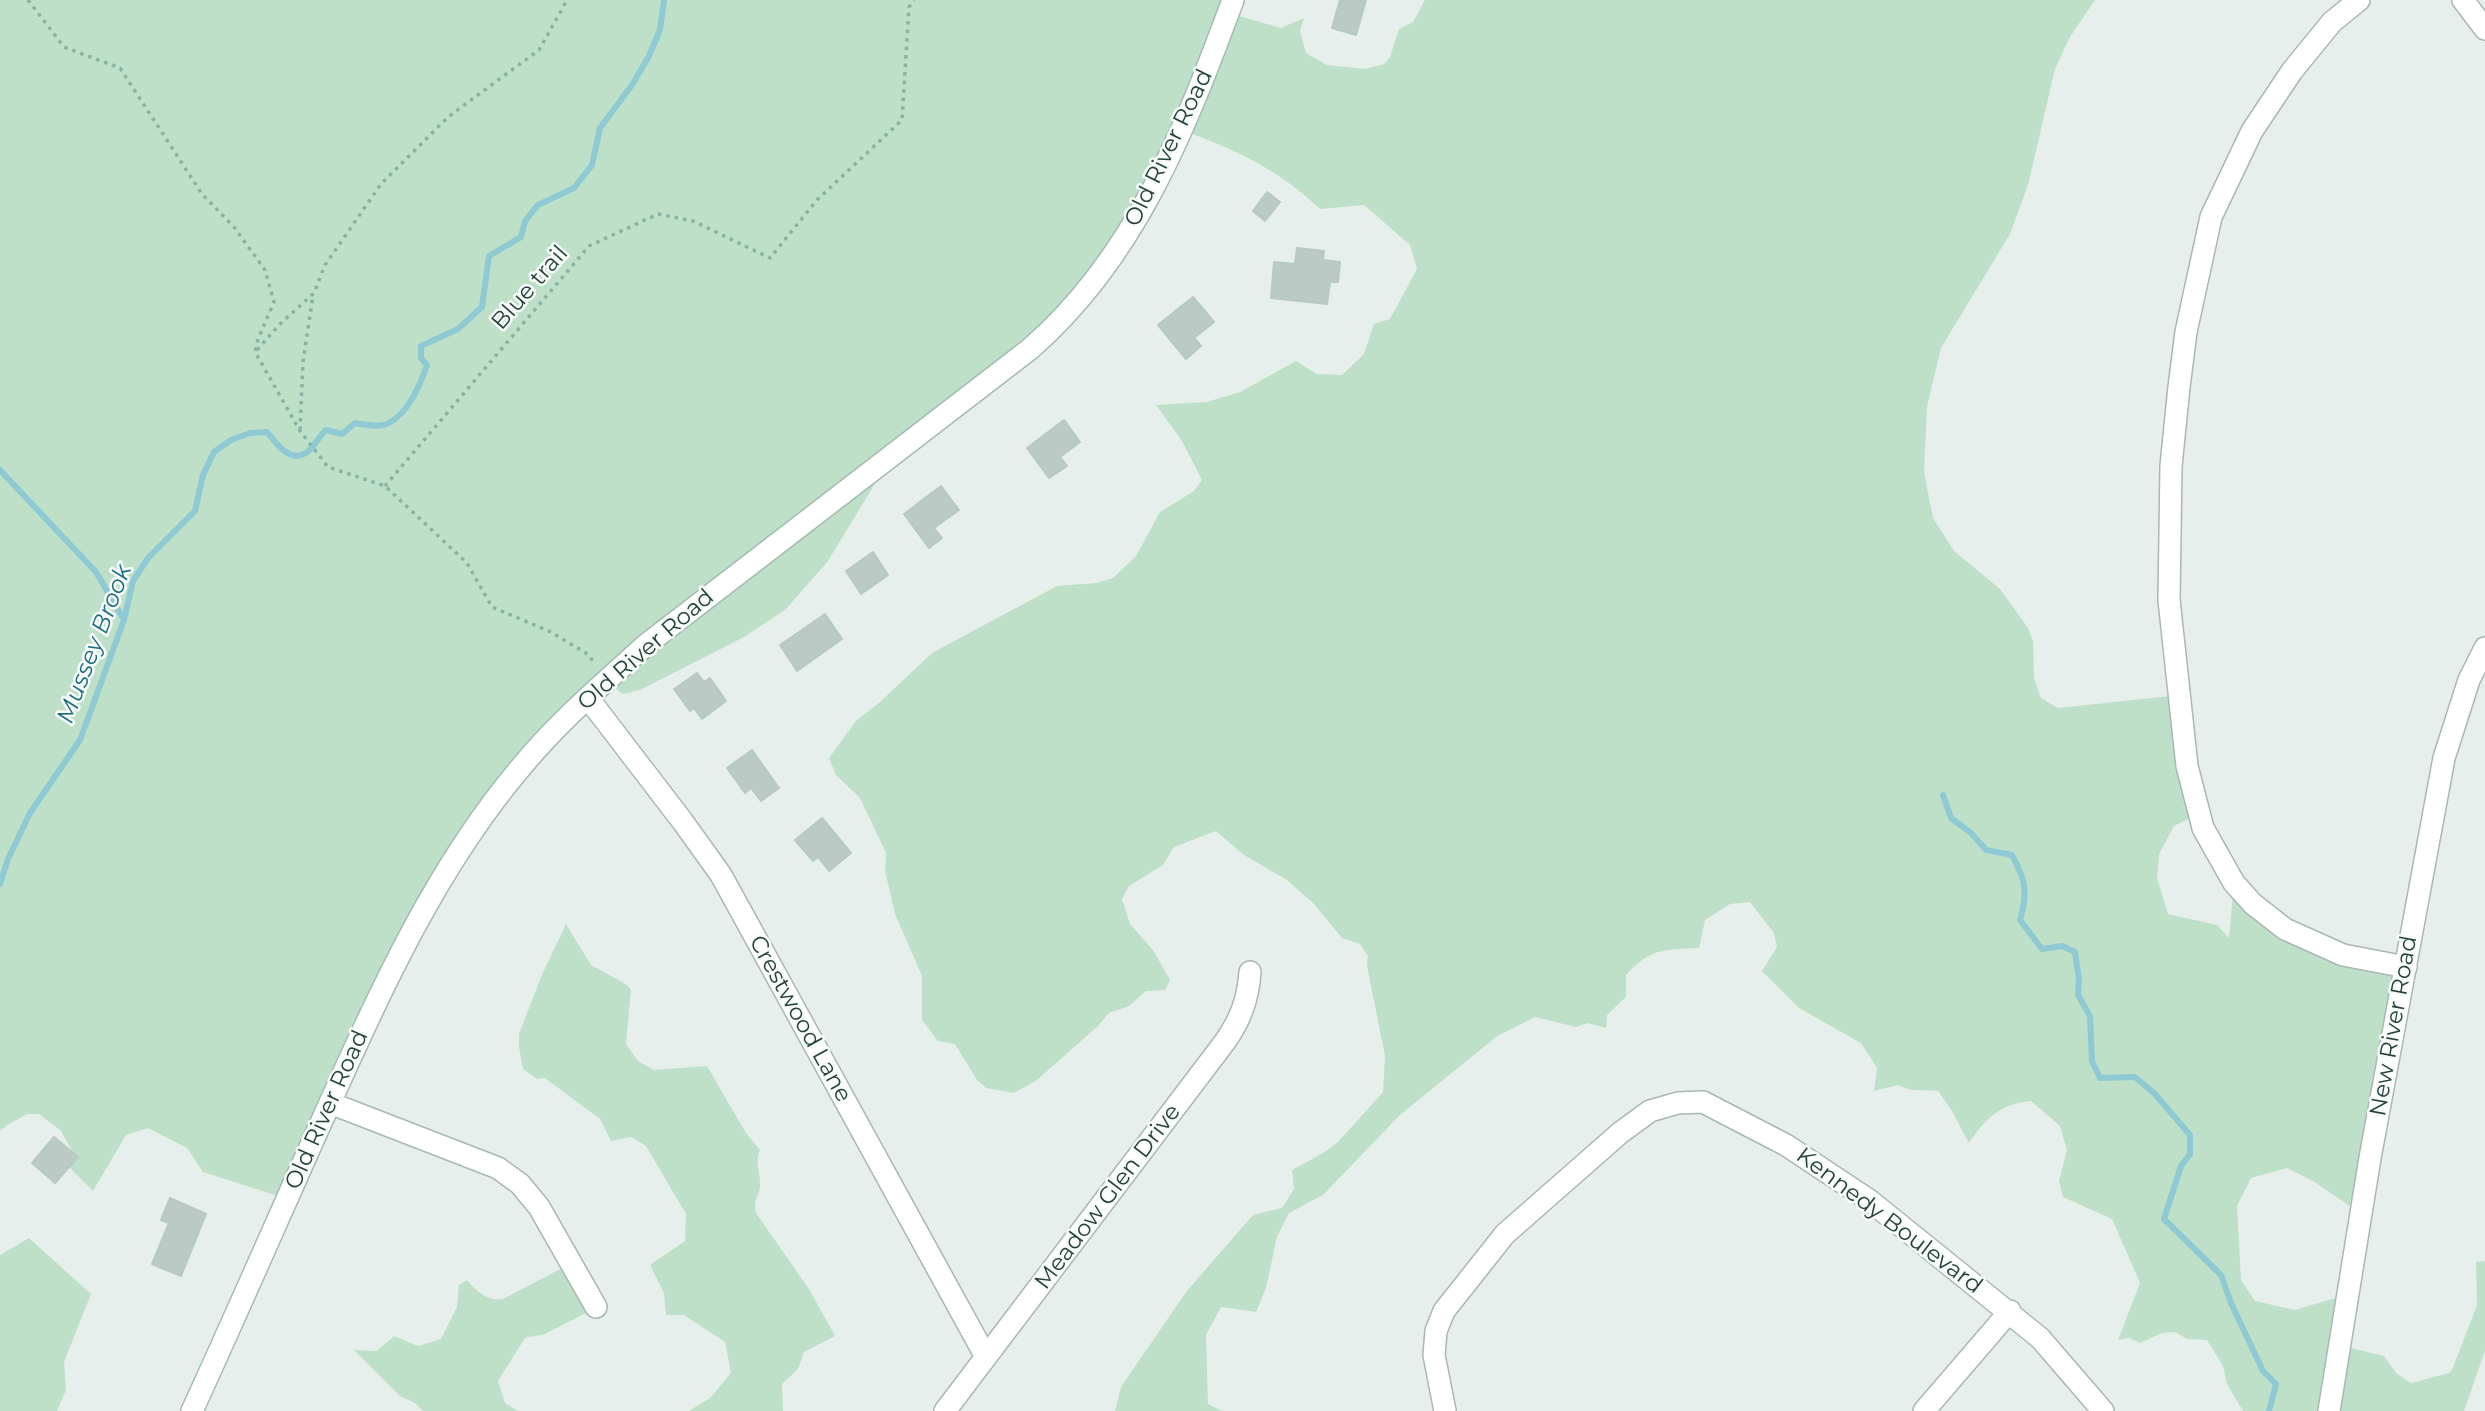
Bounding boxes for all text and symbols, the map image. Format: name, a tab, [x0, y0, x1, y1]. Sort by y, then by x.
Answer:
street label: Old River Road	[1119, 65, 1219, 231]
street label: Blue trail	[486, 240, 574, 336]
water label: Mussey Brook	[51, 560, 139, 728]
street label: Old River Road	[572, 583, 720, 717]
street label: Crestwood Lane	[743, 931, 857, 1107]
street label: New River Road	[2365, 934, 2423, 1118]
street label: Old River Road	[280, 1026, 374, 1194]
street label: Meadow Glen Drive	[1029, 1099, 1187, 1295]
street label: Kennedy Boulevard	[1791, 1142, 1987, 1300]

